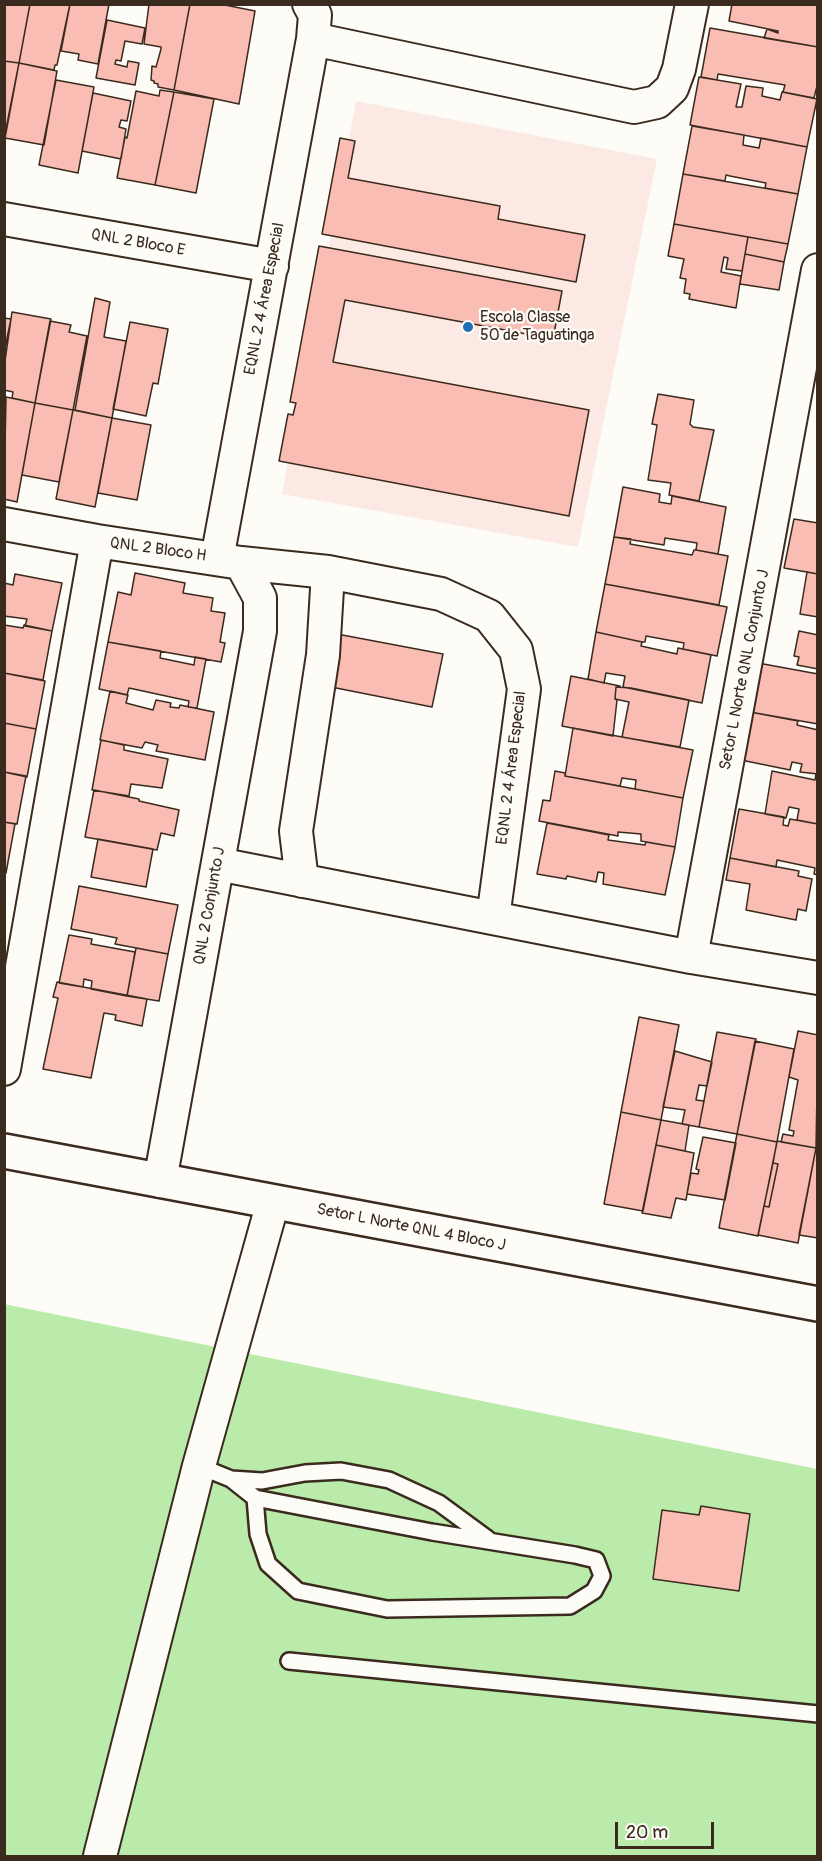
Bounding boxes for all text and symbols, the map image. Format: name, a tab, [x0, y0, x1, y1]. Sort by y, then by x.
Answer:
street label: EQNL 2 4 Área Especial	[241, 221, 289, 377]
street label: QNL 2 Bloco E	[89, 225, 187, 261]
place label: Escola Classe 50 de Taguatinga	[480, 308, 595, 346]
marker: Escola Classe 50 de Taguatinga	[461, 320, 475, 334]
street label: QNL 2 Bloco H	[108, 534, 208, 566]
street label: Setor L Norte QNL Conjunto J	[716, 568, 774, 772]
street label: EQNL 2 4 Área Especial	[493, 690, 531, 846]
street label: QNL 2 Conjunto J	[190, 846, 230, 966]
street label: Setor L Norte QNL 4 Bloco J	[315, 1200, 507, 1256]
scale bar	[618, 1810, 717, 1848]
text: 20 m	[626, 1821, 668, 1844]

